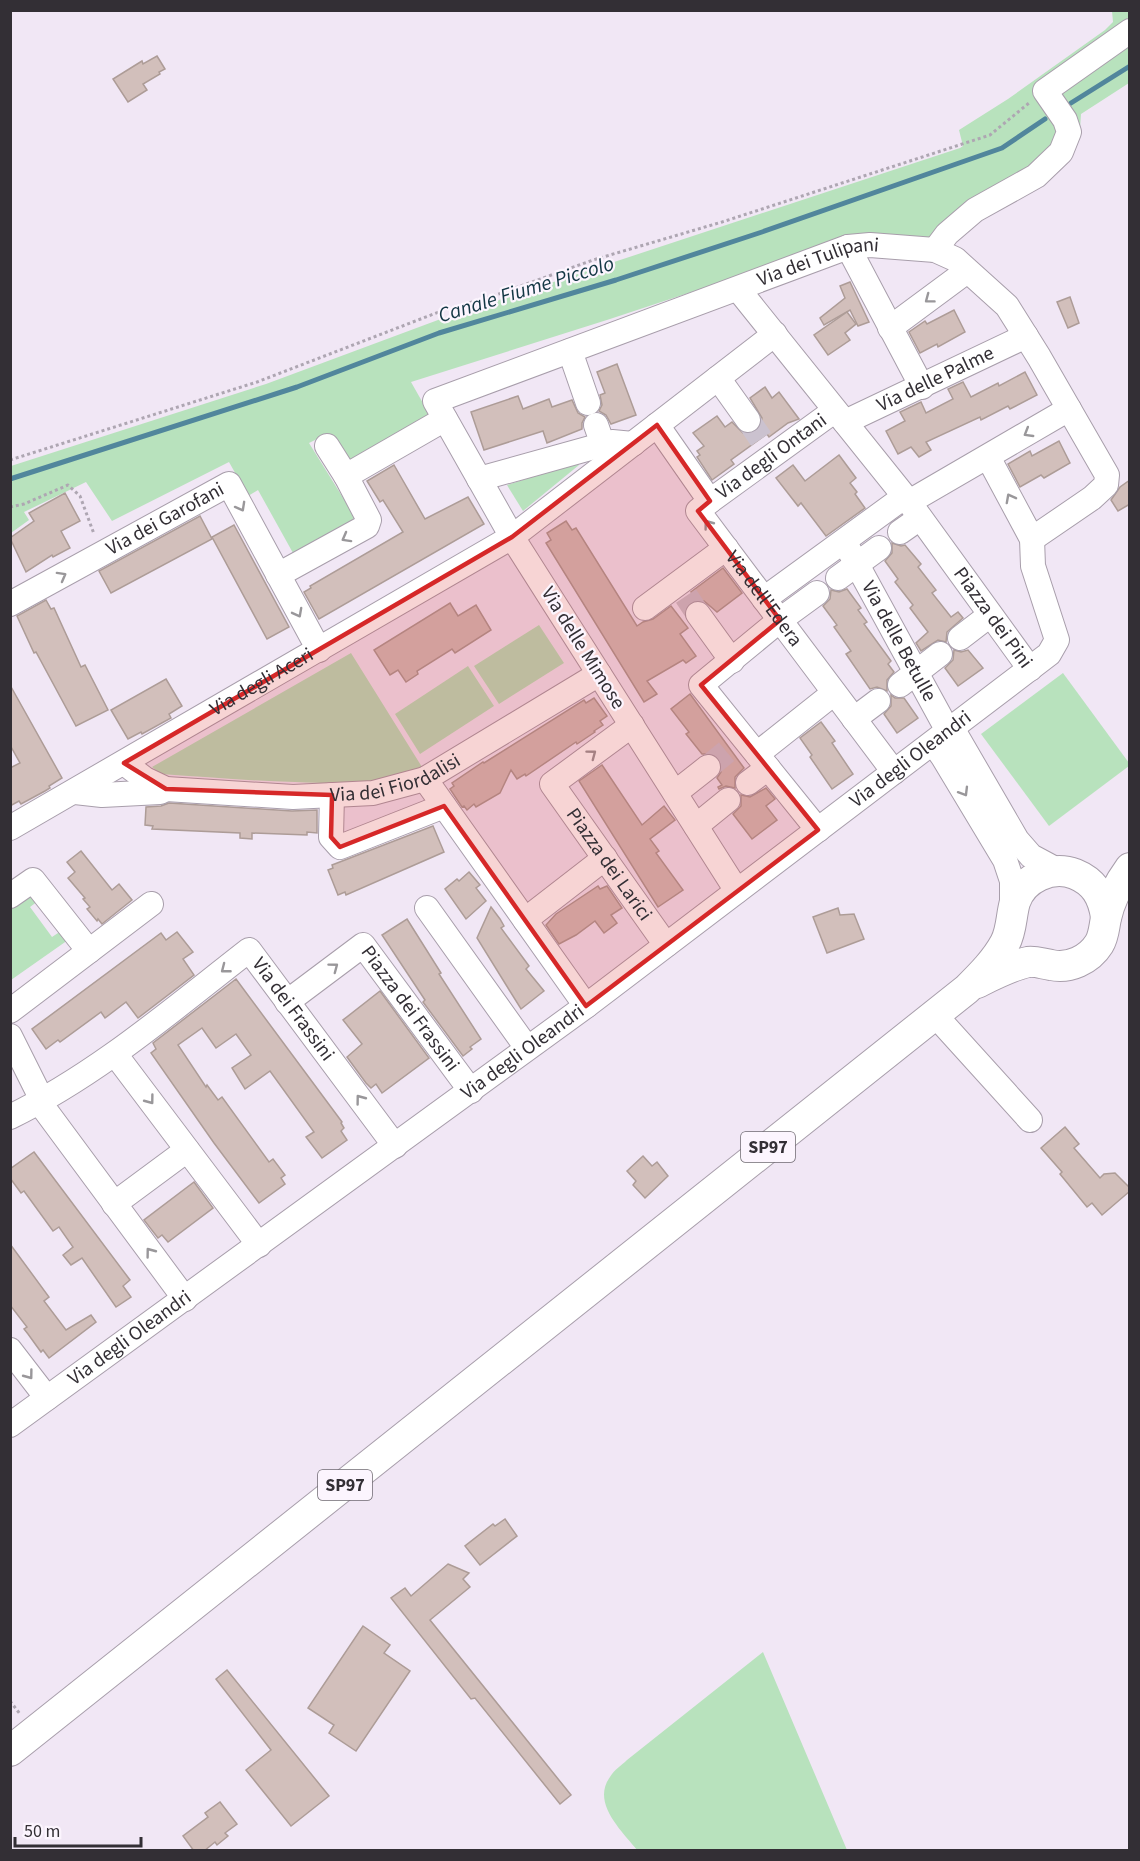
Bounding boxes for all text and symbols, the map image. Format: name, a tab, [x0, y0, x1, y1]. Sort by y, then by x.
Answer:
street label: Via dei Tulipani	[753, 231, 880, 294]
water label: Canale Fiume Piccolo	[434, 248, 618, 330]
one-way arrow	[925, 292, 936, 303]
street label: Via delle Palme	[872, 339, 999, 419]
street label: Via degli Ontani	[710, 407, 833, 506]
one-way arrow	[1024, 426, 1034, 438]
street label: Via dei Garofani	[101, 475, 229, 563]
one-way arrow	[1006, 494, 1017, 504]
one-way arrow	[234, 501, 245, 511]
one-way arrow	[704, 519, 715, 530]
one-way arrow	[342, 531, 352, 542]
street label: Via dell'Edera	[719, 545, 809, 653]
street label: Piazza dei Pini	[947, 561, 1039, 674]
one-way arrow	[56, 572, 66, 583]
street label: Via delle Betulle	[855, 576, 943, 707]
street label: Via delle Mimose	[534, 581, 632, 715]
one-way arrow	[291, 607, 302, 617]
street label: Via degli Aceri	[205, 641, 319, 723]
street label: Via degli Oleandri	[844, 704, 977, 815]
street label: Via dei Fiordalisi	[329, 747, 466, 809]
one-way arrow	[585, 751, 596, 762]
one-way arrow	[957, 786, 969, 796]
street label: Piazza dei Larici	[559, 802, 659, 927]
street label: Piazza dei Frassini	[354, 940, 466, 1077]
street label: Via dei Frassini	[245, 952, 341, 1067]
one-way arrow	[221, 961, 232, 972]
one-way arrow	[327, 963, 338, 974]
street label: Via degli Oleandri	[455, 998, 590, 1106]
one-way arrow	[143, 1094, 154, 1105]
one-way arrow	[356, 1095, 367, 1106]
road number: SP97	[741, 1132, 795, 1162]
one-way arrow	[146, 1247, 157, 1258]
street label: Via degli Oleandri	[62, 1284, 197, 1392]
one-way arrow	[21, 1368, 32, 1379]
road number: SP97	[318, 1470, 372, 1500]
scale bar	[15, 1810, 141, 1848]
text: 50 m	[24, 1819, 60, 1844]

